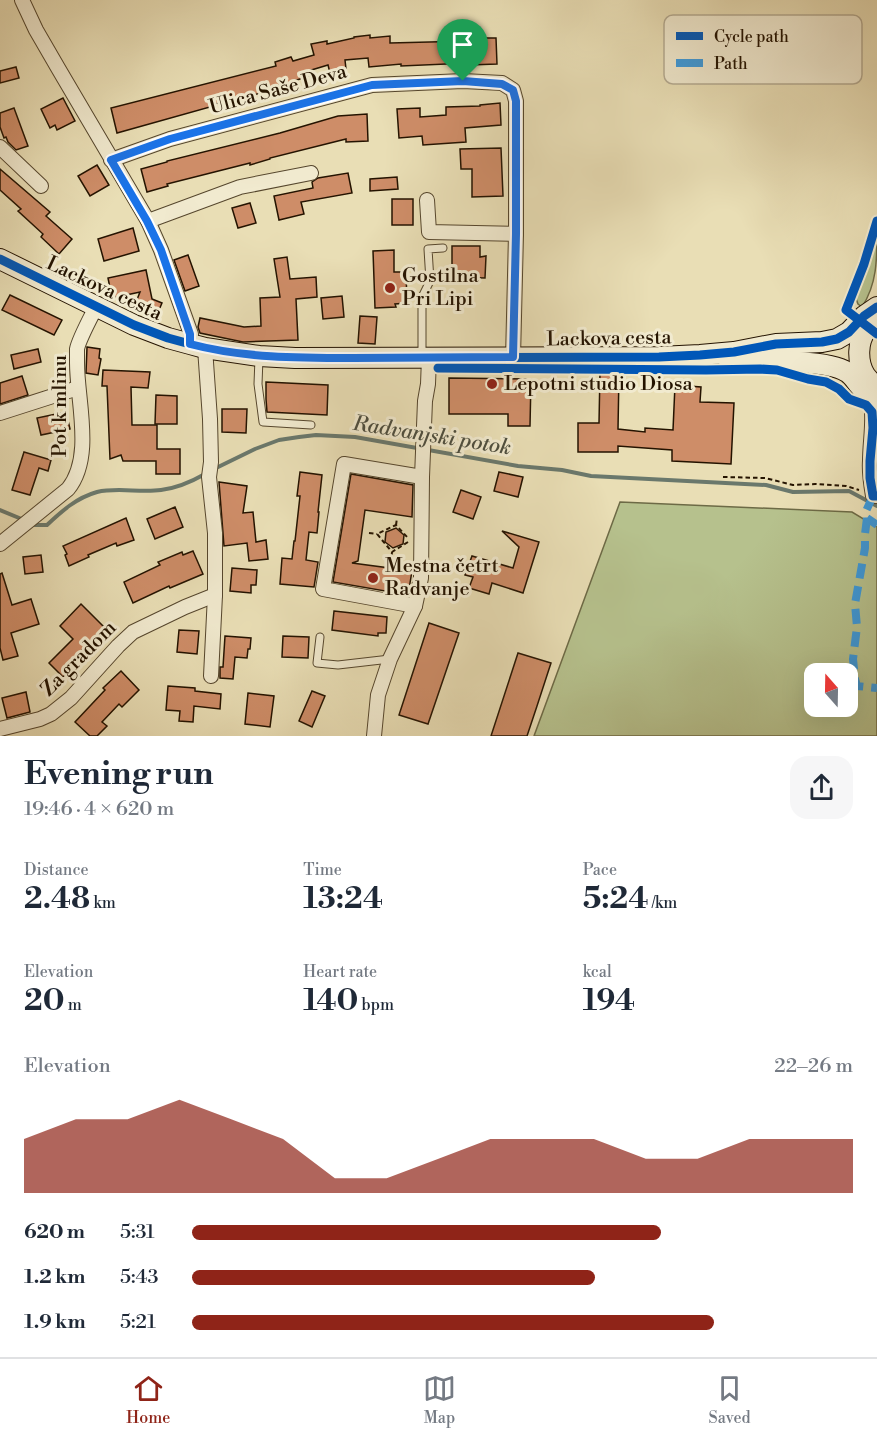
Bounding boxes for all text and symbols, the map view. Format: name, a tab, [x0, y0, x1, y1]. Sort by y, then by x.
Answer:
legend	[664, 15, 862, 84]
pin	[437, 19, 488, 81]
text: Cycle path	[714, 27, 789, 47]
icon: arrive	[446, 28, 479, 61]
text: Path	[714, 54, 748, 74]
street label: Ulica Saše Deva	[206, 59, 351, 120]
street label: Lackova cesta	[42, 251, 167, 327]
place label: Gostilna Pri Lipi	[402, 264, 479, 312]
marker: Gostilna Pri Lipi	[383, 281, 397, 295]
street label: Lackova cesta	[546, 325, 673, 353]
street label: Pot k mlinu	[48, 354, 73, 457]
place label: Lepotni studio Diosa	[504, 372, 694, 397]
marker: Lepotni studio Diosa	[485, 377, 499, 391]
water label: Radvanjski potok	[350, 411, 513, 461]
place label: Mestna četrt Radvanje	[385, 554, 499, 602]
marker: Mestna četrt Radvanje	[366, 571, 380, 585]
street label: Za gradom	[36, 616, 122, 702]
north arrow	[804, 663, 858, 717]
map controls	[804, 663, 858, 717]
text: Evening run	[24, 754, 213, 795]
button: share	[790, 756, 853, 819]
text: 19:46 · 4 × 620 m	[24, 797, 174, 822]
text: Distance	[24, 860, 89, 880]
text: Time	[303, 860, 342, 880]
text: Pace	[583, 860, 617, 880]
text: 2.48	[24, 880, 90, 918]
text: 13:24	[303, 880, 383, 918]
text: 5:24	[583, 880, 649, 918]
text: km	[90, 893, 116, 913]
text: /km	[649, 893, 677, 913]
text: Elevation	[24, 962, 93, 982]
text: Heart rate	[303, 962, 377, 982]
text: kcal	[583, 962, 612, 982]
text: 20	[24, 982, 65, 1020]
text: 140	[303, 982, 358, 1020]
text: 194	[583, 982, 635, 1020]
text: m	[65, 995, 82, 1015]
text: bpm	[358, 995, 394, 1015]
text: Elevation	[24, 1054, 111, 1079]
text: 22–26 m	[774, 1054, 853, 1079]
text: 620 m	[24, 1220, 85, 1245]
text: 5:31	[120, 1220, 155, 1245]
text: 1.2 km	[24, 1265, 86, 1290]
text: 5:43	[120, 1265, 158, 1290]
text: 1.9 km	[24, 1310, 86, 1335]
text: 5:21	[120, 1310, 156, 1335]
tab: Home	[126, 1372, 170, 1428]
tab: Map	[423, 1372, 456, 1428]
tab: Saved	[709, 1372, 751, 1428]

